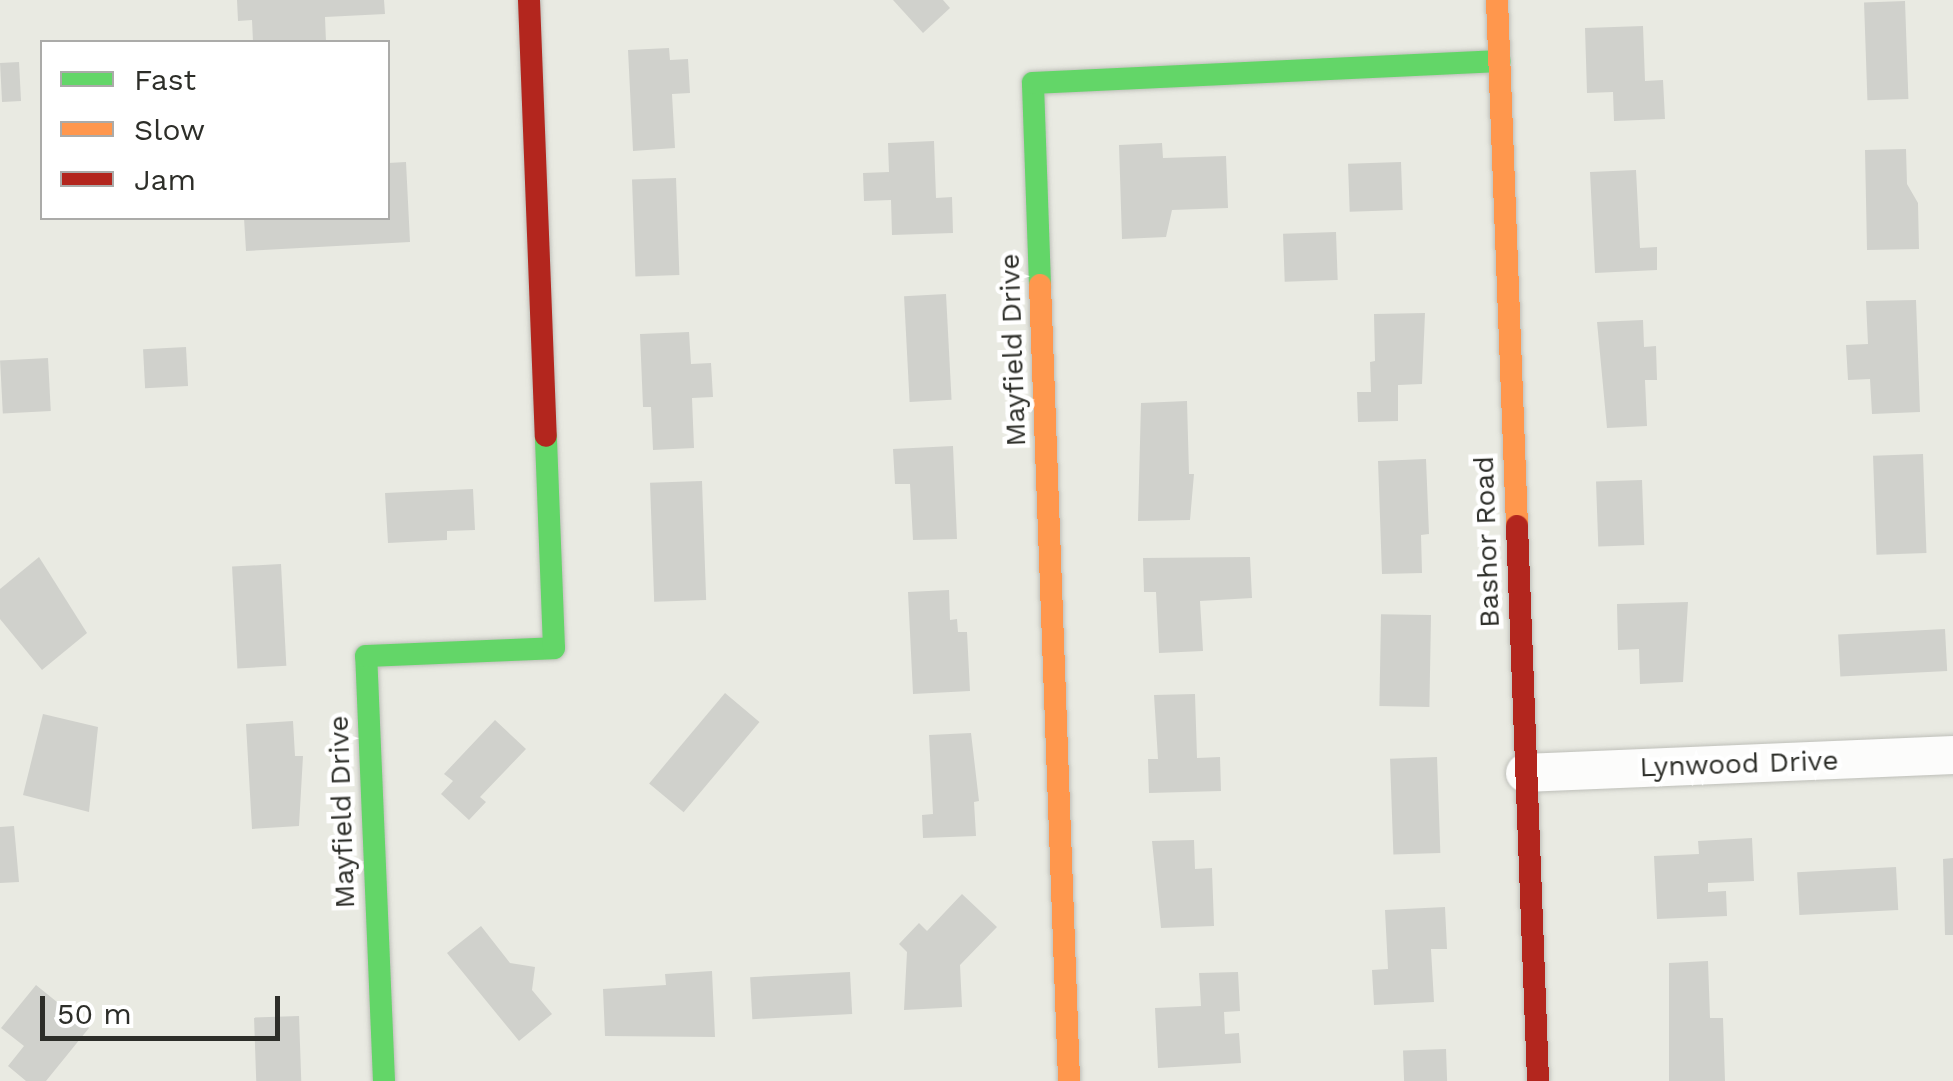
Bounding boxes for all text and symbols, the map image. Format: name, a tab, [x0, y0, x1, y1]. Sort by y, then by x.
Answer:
legend	[40, 40, 390, 220]
text: Fast	[134, 62, 196, 97]
text: Slow	[134, 112, 205, 147]
text: Jam	[134, 162, 196, 197]
street label: Mayfield Drive	[993, 253, 1033, 447]
street label: Bashor Road	[1467, 455, 1507, 629]
street label: Mayfield Drive	[322, 715, 362, 909]
street label: Lynwood Drive	[1639, 744, 1839, 784]
scale bar	[45, 976, 285, 1038]
text: 50 m	[57, 996, 132, 1031]

